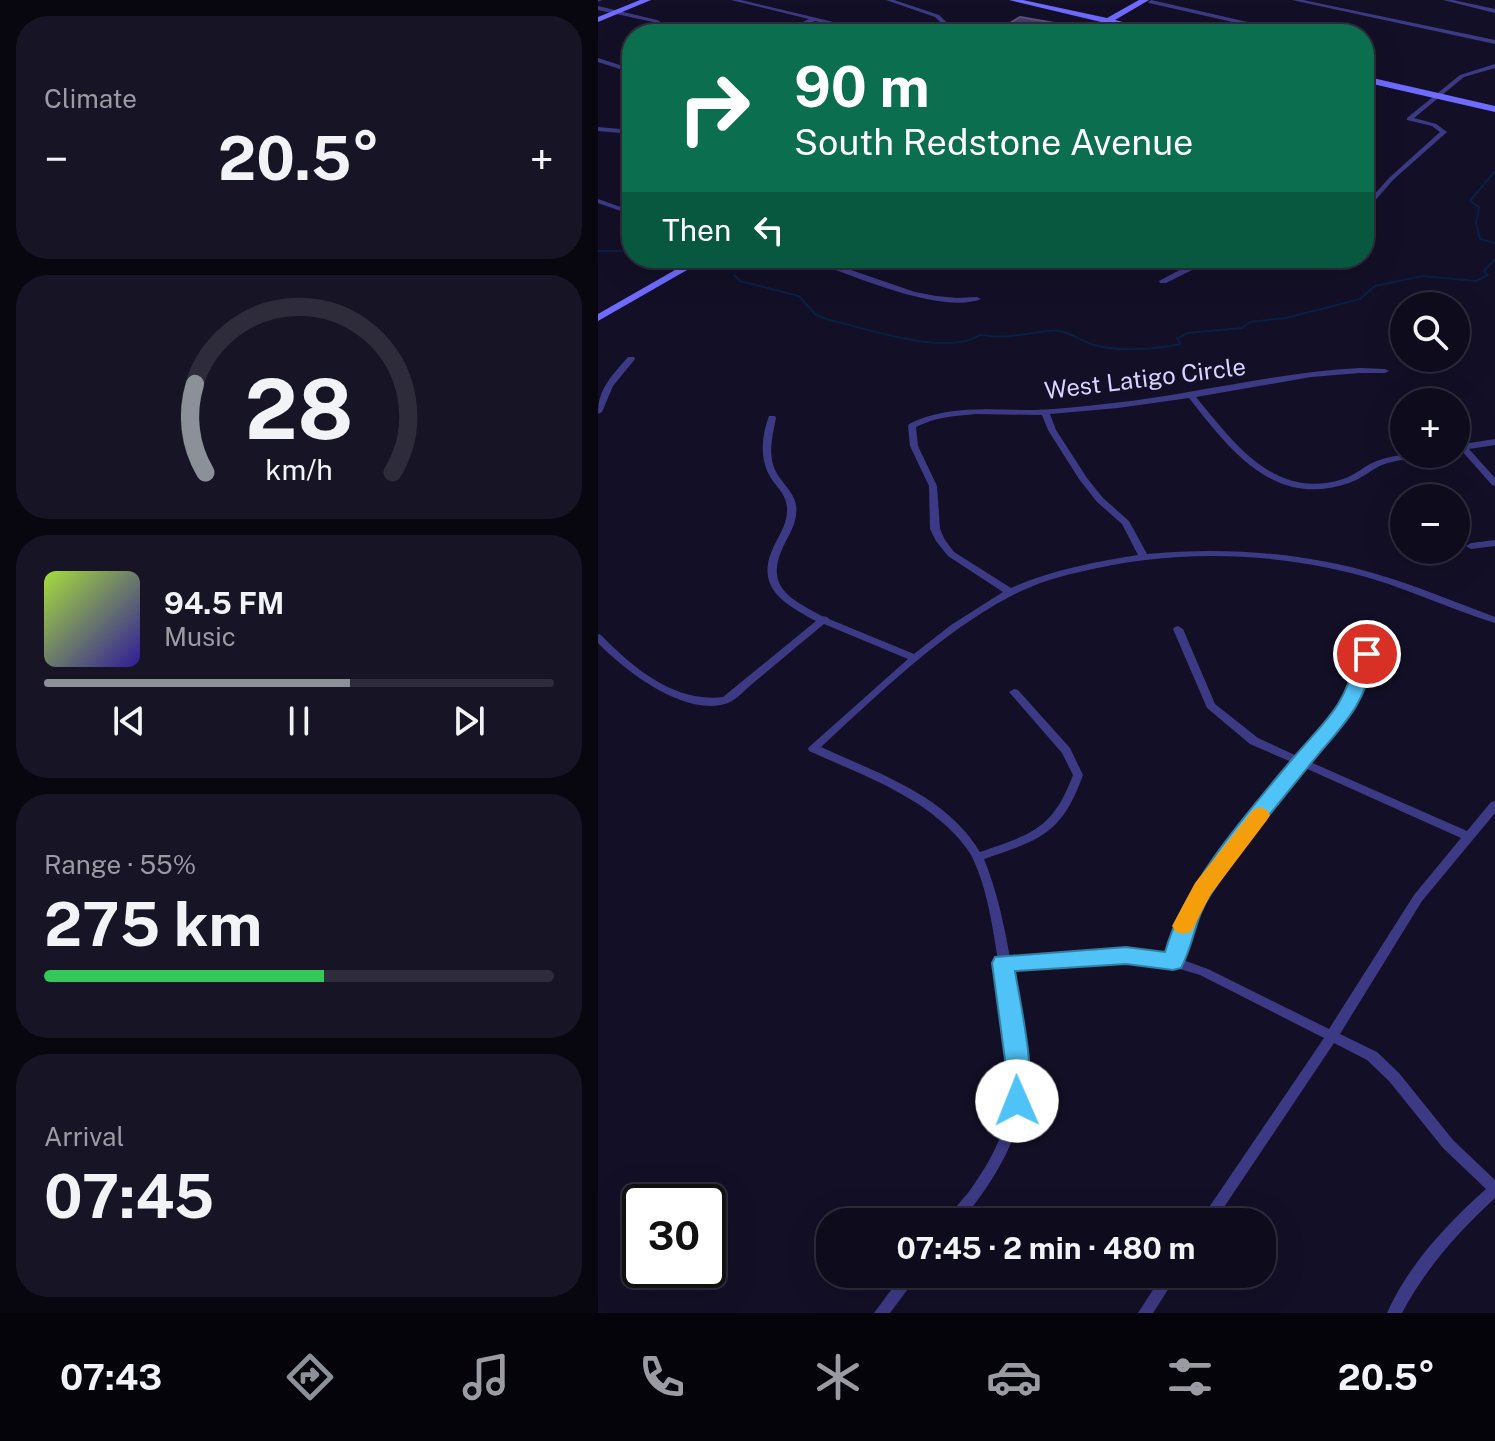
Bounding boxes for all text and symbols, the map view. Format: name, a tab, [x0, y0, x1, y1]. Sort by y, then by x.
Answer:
text: 90 m	[794, 54, 930, 120]
icon: right	[662, 56, 766, 160]
text: Climate	[44, 83, 137, 114]
text: South Redstone Avenue	[794, 121, 1193, 163]
text: 20.5°	[218, 123, 380, 194]
text: −	[44, 133, 68, 185]
text: +	[530, 133, 554, 185]
icon: left	[747, 208, 791, 252]
text: Then	[662, 212, 731, 248]
map controls	[1390, 292, 1470, 564]
button: search	[1390, 292, 1470, 372]
street label: West Latigo Circle	[1043, 352, 1247, 404]
text: 28	[245, 360, 353, 458]
button: +	[1390, 388, 1470, 468]
text: km/h	[265, 453, 333, 486]
button: −	[1390, 484, 1470, 564]
text: 94.5 FM	[164, 585, 284, 621]
pin	[1333, 620, 1401, 688]
text: Music	[164, 621, 236, 652]
icon: arrive	[1345, 632, 1389, 676]
icon: previous	[107, 699, 151, 743]
icon: pause	[277, 699, 321, 743]
icon: next	[447, 699, 491, 743]
text: Range · 55%	[44, 849, 196, 880]
text: 275 km	[44, 889, 262, 960]
position arrow	[975, 1059, 1059, 1143]
text: Arrival	[44, 1121, 124, 1152]
text: 07:45	[44, 1161, 214, 1232]
speed limit sign: 30	[622, 1184, 726, 1288]
text: 07:45 · 2 min · 480 m	[897, 1230, 1195, 1266]
icon: directions	[282, 1349, 338, 1405]
icon: music	[458, 1349, 514, 1405]
icon: phone	[634, 1349, 690, 1405]
icon: climate	[810, 1349, 866, 1405]
icon: car	[986, 1349, 1042, 1405]
icon: filters	[1162, 1349, 1218, 1405]
text: 07:43	[60, 1356, 162, 1398]
text: 20.5°	[1338, 1356, 1435, 1398]

